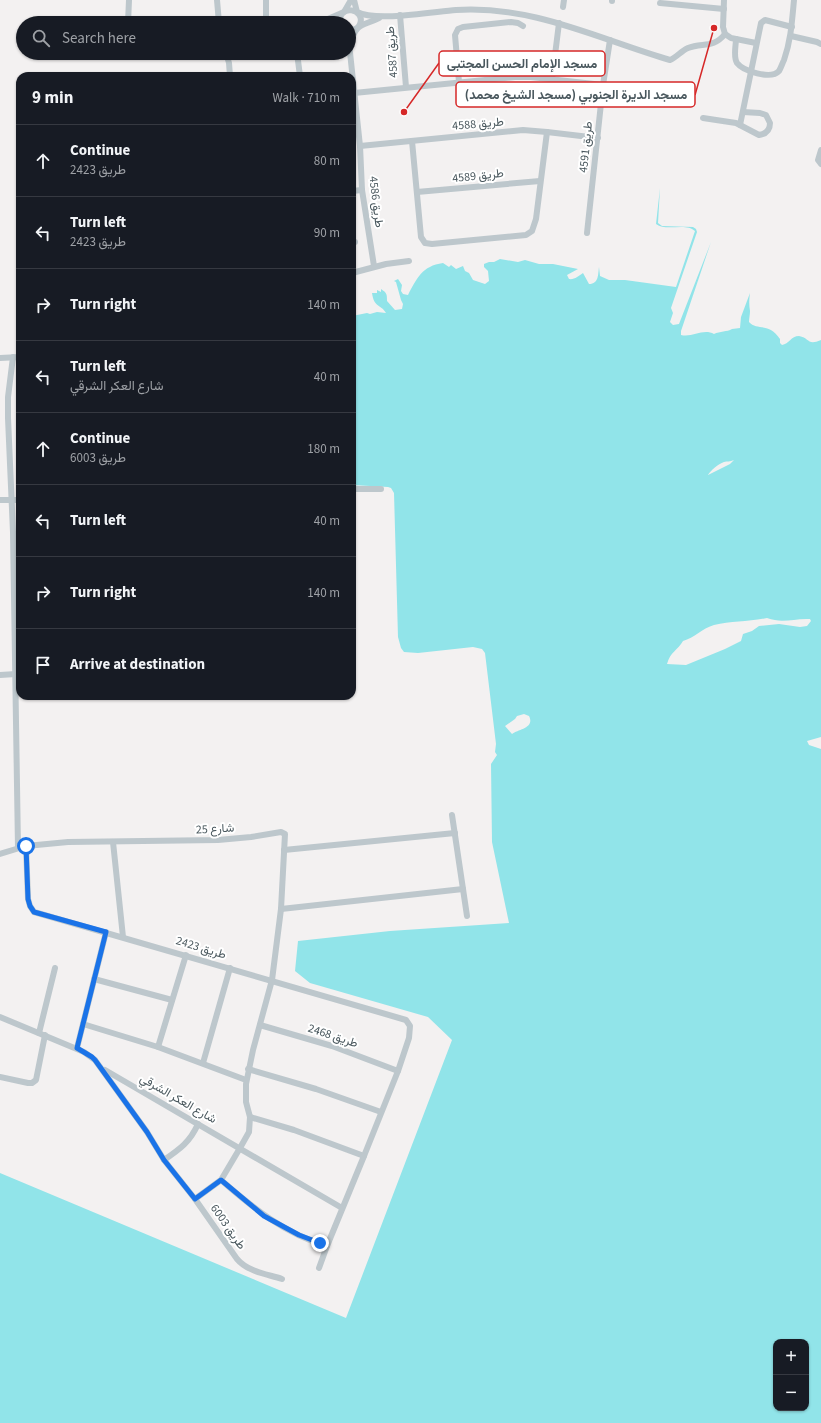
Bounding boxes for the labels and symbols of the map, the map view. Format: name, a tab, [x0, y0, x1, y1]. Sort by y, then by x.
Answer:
street label: طريق 4587	[382, 25, 402, 78]
callout: مسجد الإمام الحسن المجتبى	[439, 51, 605, 76]
text: مسجد الإمام الحسن المجتبى	[447, 55, 597, 73]
callout: مسجد الديرة الجنوبي (مسجد الشيخ محمد)	[456, 82, 695, 107]
text: مسجد الديرة الجنوبي (مسجد الشيخ محمد)	[465, 86, 687, 105]
street label: طريق 4588	[452, 113, 505, 135]
street label: طريق 4591	[575, 120, 597, 174]
street label: طريق 4589	[451, 165, 505, 187]
street label: طريق 4586	[364, 175, 388, 229]
street label: شارع 25	[195, 820, 235, 838]
route start	[17, 837, 35, 855]
street label: طريق 2423	[174, 932, 228, 964]
street label: طريق 2468	[306, 1020, 360, 1052]
street label: شارع العكر الشرقي	[136, 1070, 220, 1129]
street label: طريق 6003	[206, 1201, 250, 1253]
route end	[311, 1234, 329, 1252]

